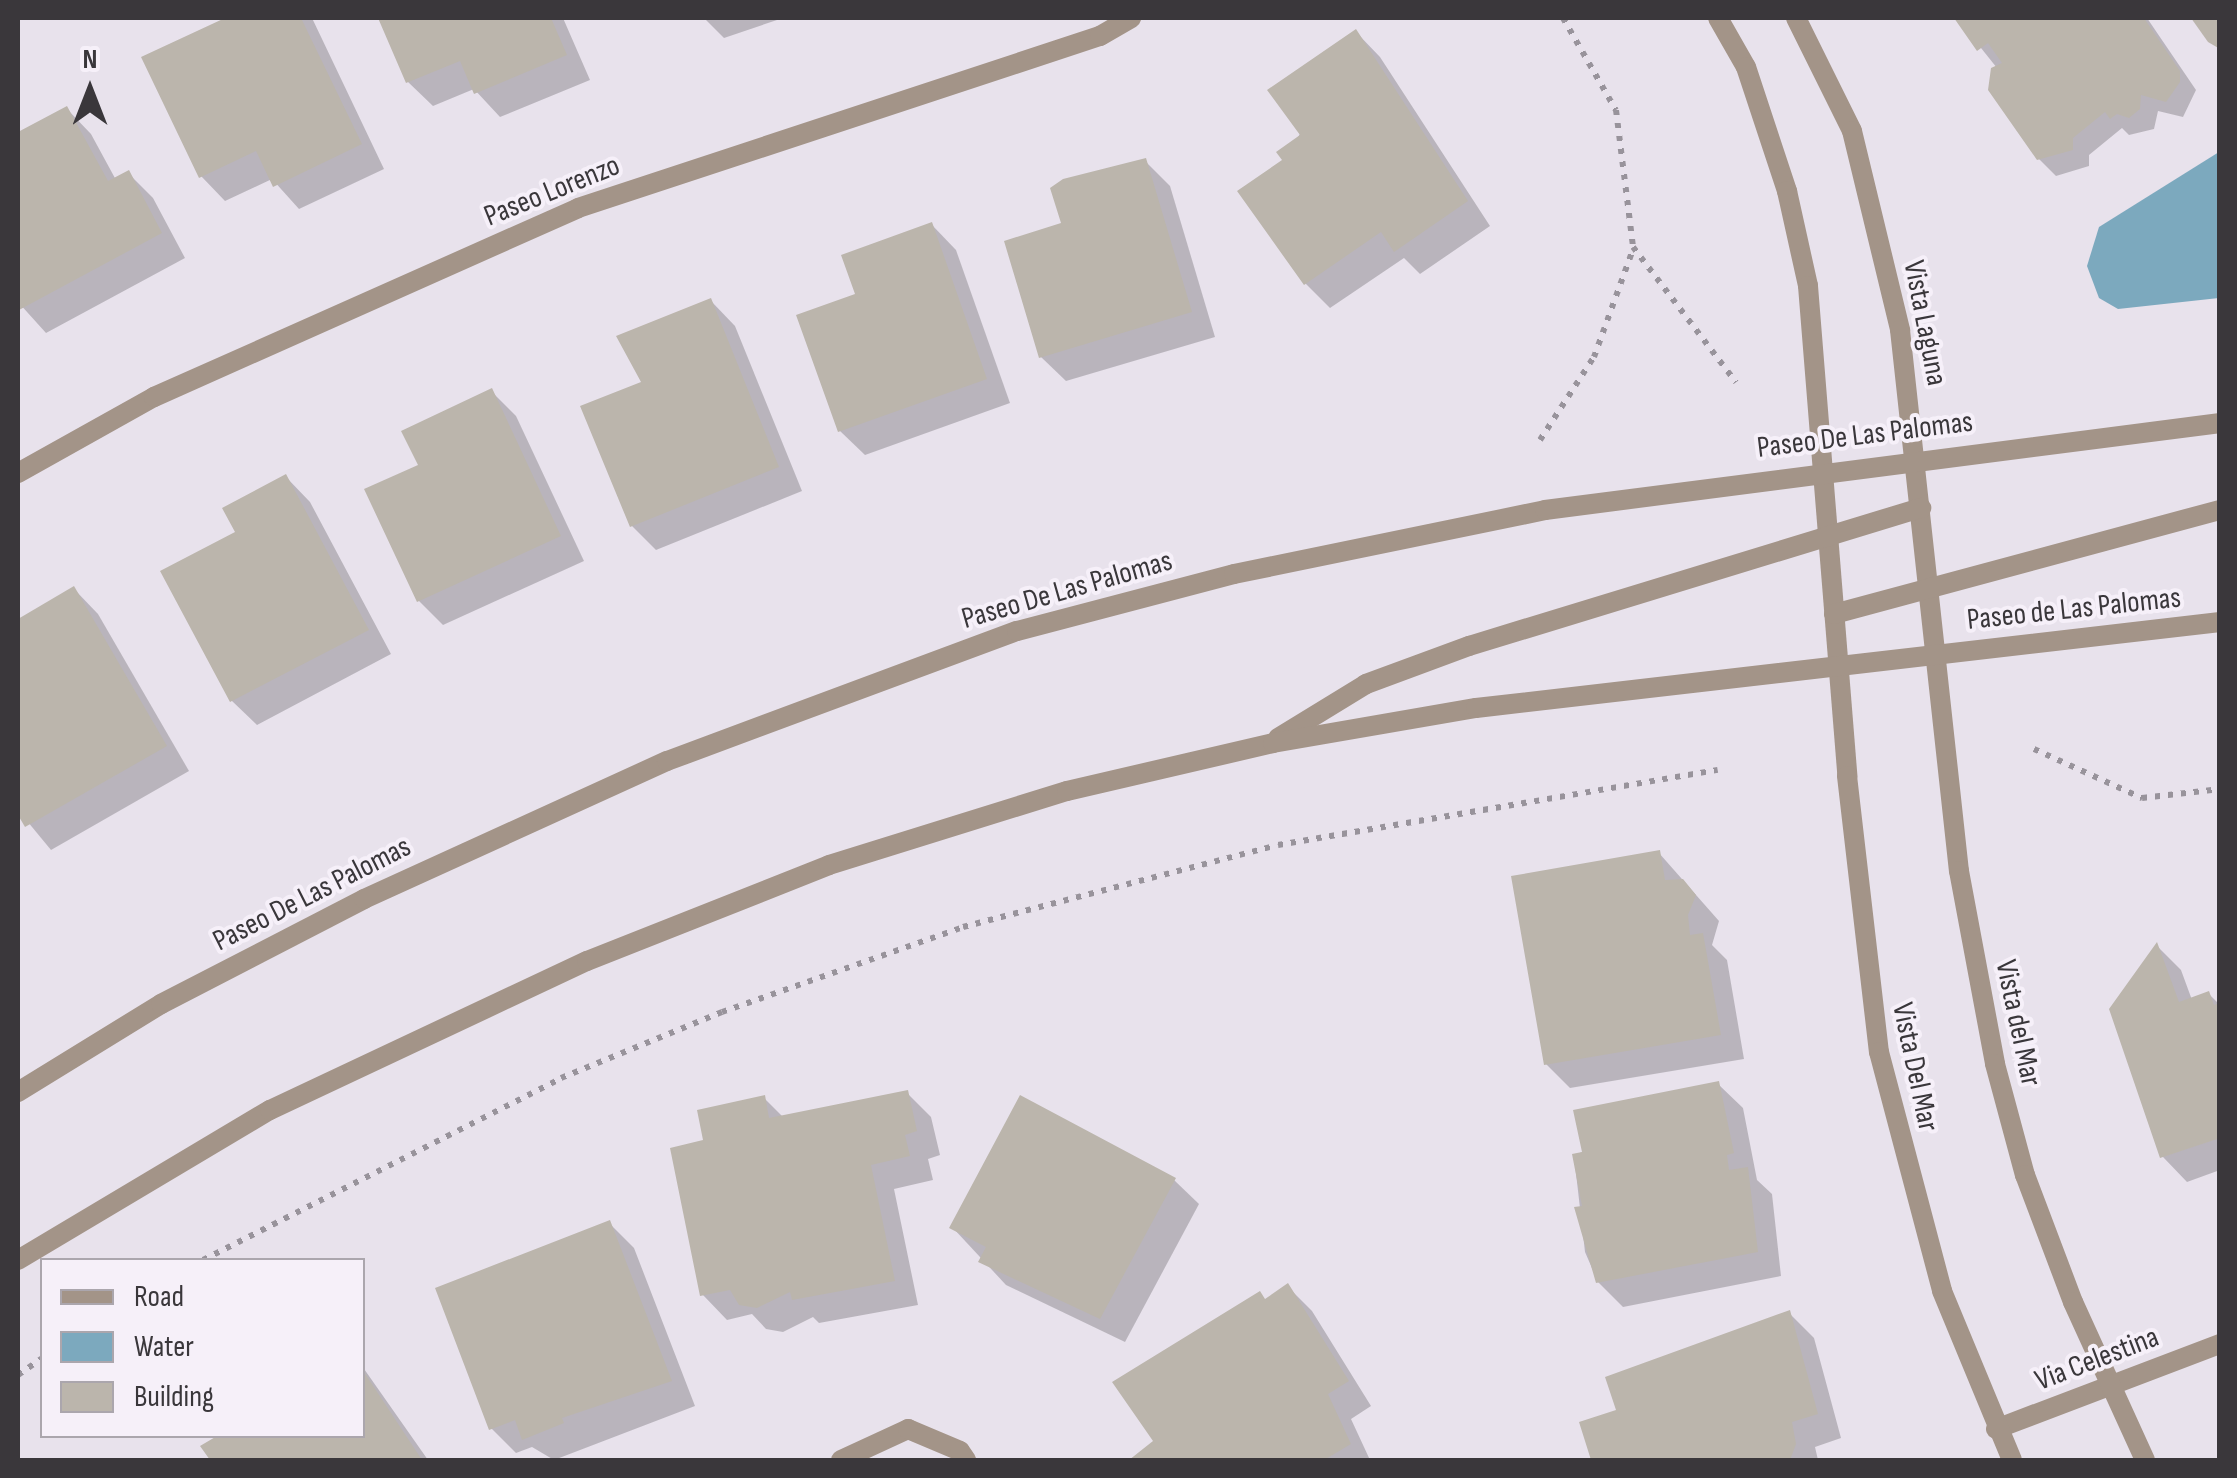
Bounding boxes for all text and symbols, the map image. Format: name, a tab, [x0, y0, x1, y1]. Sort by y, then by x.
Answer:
north arrow	[40, 40, 140, 140]
text: N	[83, 43, 97, 76]
street label: Paseo Lorenzo	[479, 148, 625, 234]
street label: Vista Laguna	[1895, 257, 1955, 389]
street label: Paseo De Las Palomas	[1755, 404, 1975, 466]
street label: Paseo De Las Palomas	[958, 543, 1176, 637]
street label: Paseo de Las Palomas	[1965, 580, 2183, 638]
street label: Paseo De Las Palomas	[207, 829, 417, 959]
street label: Vista del Mar	[1987, 957, 2049, 1089]
street label: Vista Del Mar	[1884, 1000, 1946, 1134]
legend	[40, 1258, 365, 1438]
text: Road	[134, 1279, 184, 1315]
street label: Via Celestina	[2030, 1319, 2164, 1399]
text: Water	[134, 1329, 194, 1365]
text: Building	[134, 1379, 214, 1415]

